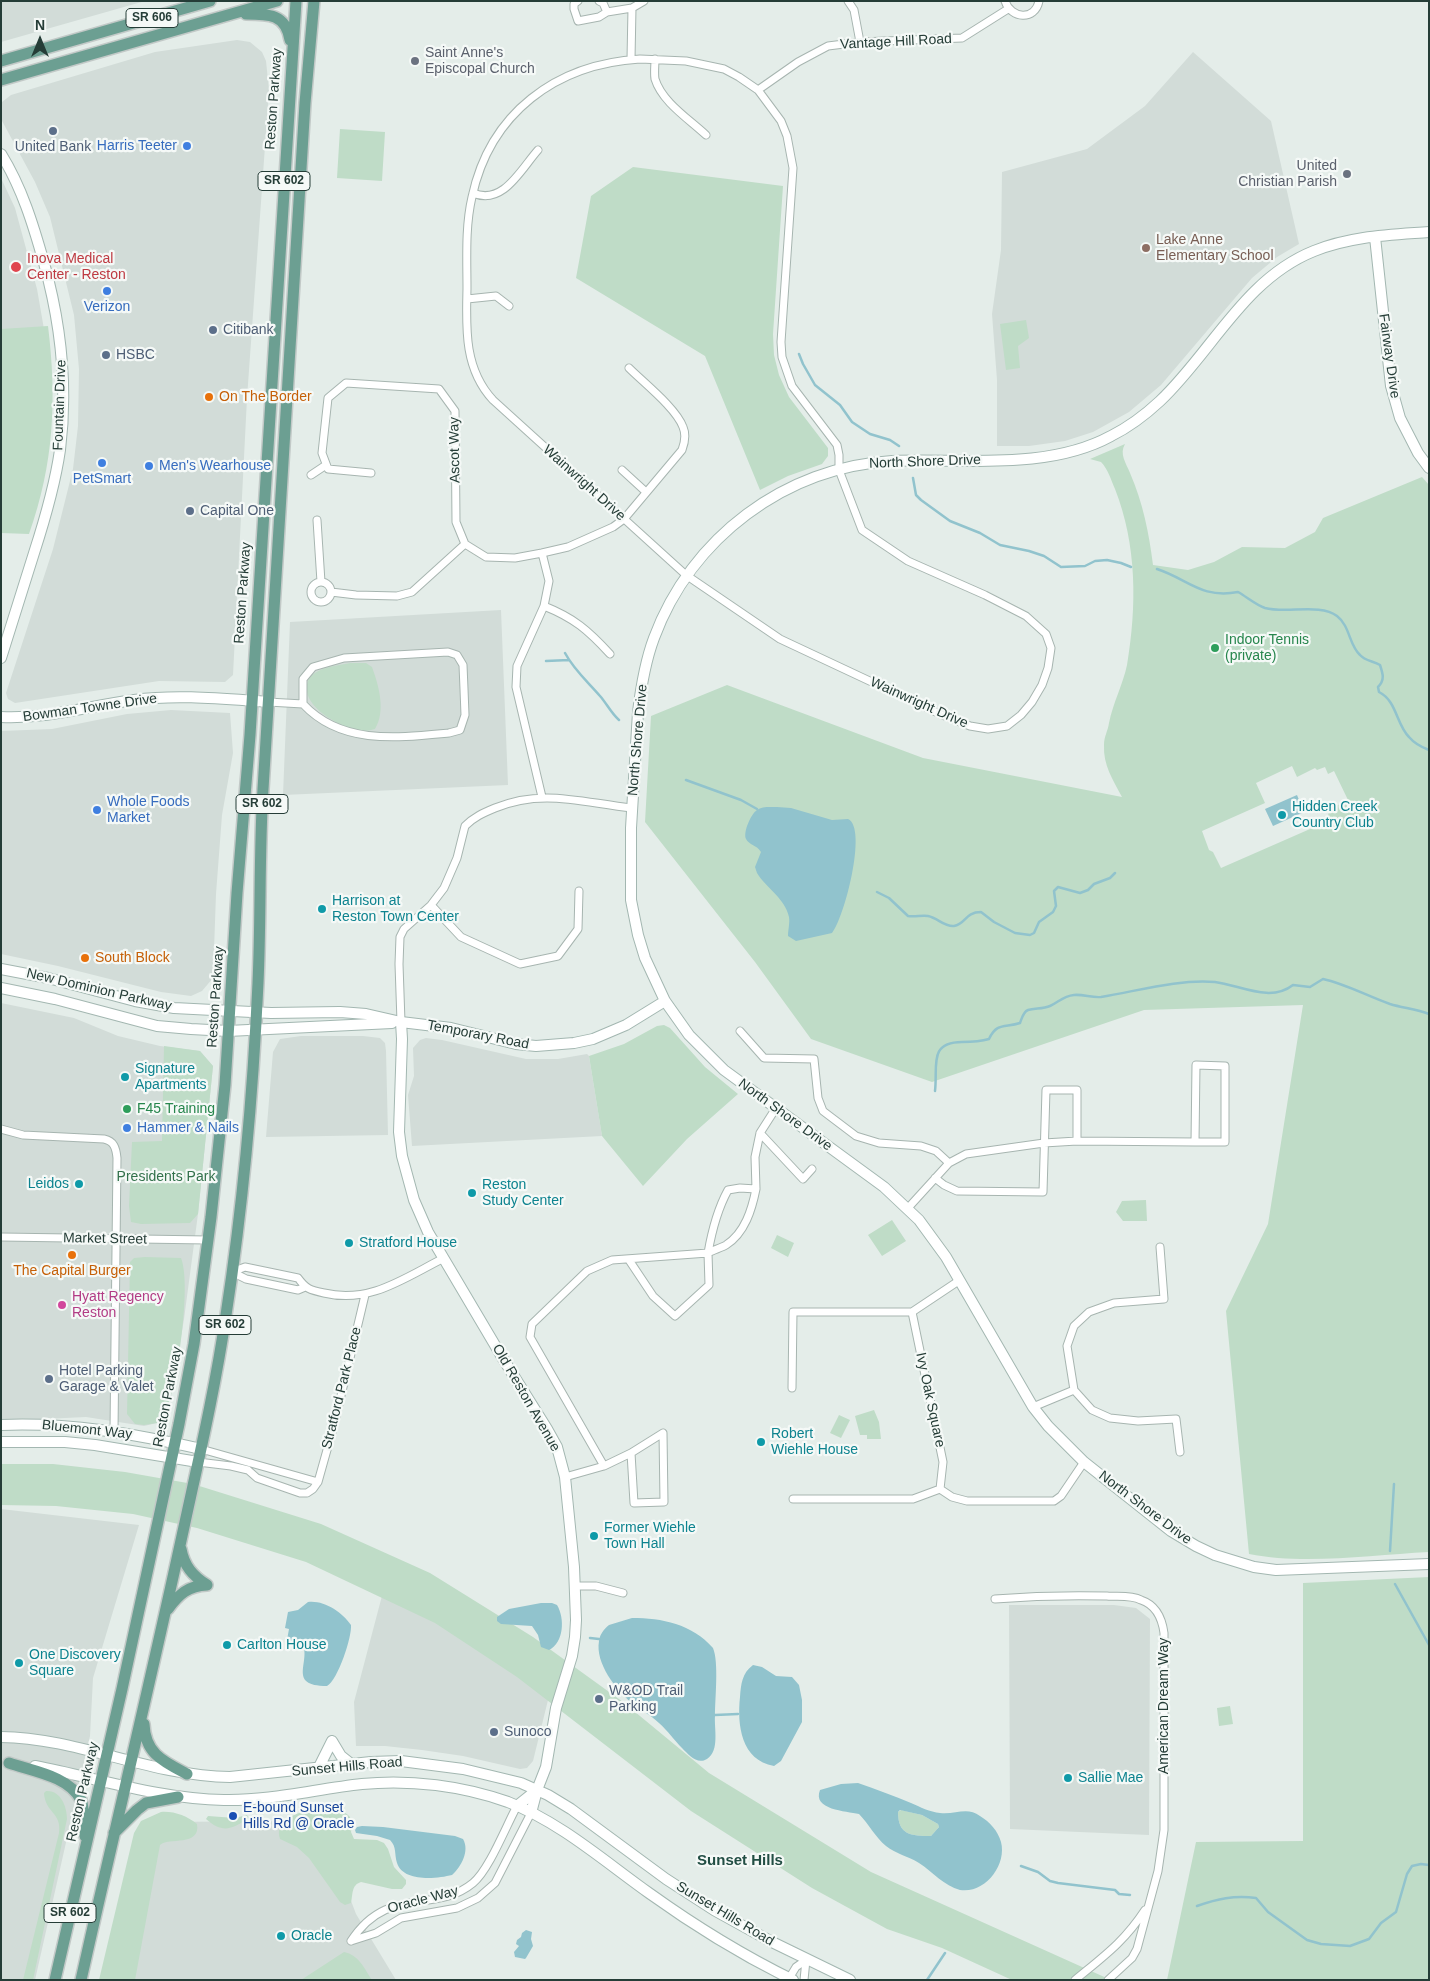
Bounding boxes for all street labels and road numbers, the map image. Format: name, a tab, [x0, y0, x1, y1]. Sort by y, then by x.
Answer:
road number: SR 606	[126, 8, 178, 28]
street label: Vantage Hill Road	[840, 31, 952, 53]
street label: Reston Parkway	[262, 48, 286, 150]
road number: SR 602	[258, 172, 310, 190]
street label: Fairway Drive	[1375, 312, 1403, 400]
street label: Fountain Drive	[50, 359, 70, 451]
street label: Ascot Way	[446, 417, 464, 483]
street label: Wainwright Drive	[539, 442, 629, 524]
street label: North Shore Drive	[869, 452, 981, 472]
street label: Reston Parkway	[231, 542, 255, 644]
street label: Wainwright Drive	[867, 674, 971, 732]
street label: North Shore Drive	[625, 683, 651, 797]
street label: Bowman Towne Drive	[22, 690, 158, 726]
road number: SR 602	[236, 794, 288, 814]
street label: Reston Parkway	[204, 946, 228, 1048]
street label: New Dominion Parkway	[25, 965, 173, 1015]
street label: Temporary Road	[426, 1017, 530, 1053]
street label: North Shore Drive	[735, 1075, 835, 1155]
street label: Market Street	[63, 1230, 147, 1248]
road number: SR 602	[199, 1316, 251, 1334]
street label: Stratford Park Place	[319, 1325, 365, 1451]
street label: Old Reston Avenue	[488, 1341, 564, 1455]
street label: Reston Parkway	[150, 1345, 186, 1449]
street label: Ivy Oak Square	[912, 1351, 948, 1449]
street label: Bluemont Way	[41, 1417, 133, 1443]
street label: North Shore Drive	[1095, 1468, 1195, 1548]
street label: American Dream Way	[1156, 1638, 1172, 1774]
street label: Reston Parkway	[63, 1740, 103, 1844]
street label: Sunset Hills Road	[291, 1754, 403, 1780]
street label: Sunset Hills Road	[673, 1878, 777, 1950]
street label: Oracle Way	[386, 1882, 460, 1918]
road number: SR 602	[44, 1904, 96, 1922]

